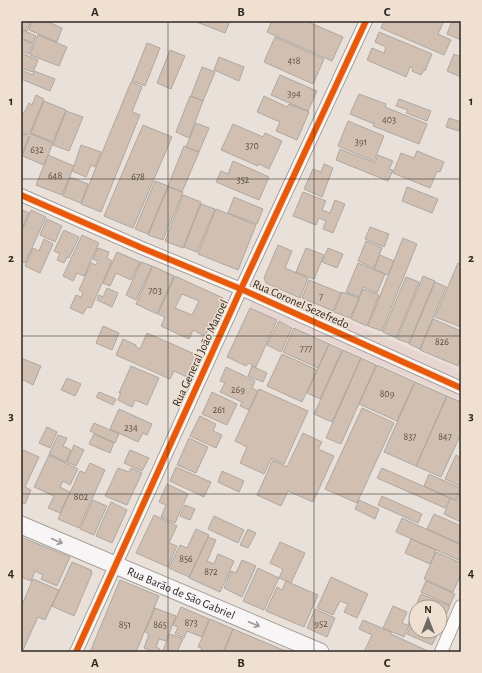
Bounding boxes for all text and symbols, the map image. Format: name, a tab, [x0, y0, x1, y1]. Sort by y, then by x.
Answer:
text: A	[91, 6, 99, 19]
text: B	[237, 6, 245, 19]
text: C	[384, 6, 391, 19]
house number: 418	[288, 56, 301, 66]
house number: 394	[287, 89, 301, 99]
text: 1	[9, 95, 13, 108]
text: 1	[469, 95, 473, 108]
house number: 403	[382, 115, 396, 125]
house number: 391	[355, 137, 367, 147]
house number: 370	[245, 141, 259, 151]
house number: 632	[30, 145, 44, 155]
house number: 648	[48, 171, 62, 181]
house number: 678	[131, 172, 145, 182]
house number: 352	[237, 175, 250, 185]
text: 2	[8, 252, 14, 265]
text: 2	[468, 252, 474, 265]
street label: Rua Coronel Sezefredo	[251, 277, 351, 331]
house number: 703	[148, 286, 162, 296]
house number: 7	[319, 292, 323, 302]
street label: Rua General João Manoel	[170, 298, 230, 408]
house number: 826	[435, 337, 449, 347]
house number: 777	[300, 344, 312, 354]
house number: 269	[231, 385, 245, 395]
house number: 809	[380, 389, 395, 399]
house number: 261	[213, 405, 225, 415]
text: 3	[8, 410, 14, 423]
text: 3	[468, 410, 474, 423]
house number: 234	[124, 423, 138, 433]
house number: 837	[403, 432, 417, 442]
house number: 847	[438, 432, 452, 442]
house number: 802	[74, 492, 89, 502]
one-way arrow	[50, 537, 62, 545]
house number: 856	[179, 554, 193, 564]
street label: Rua Barão de São Gabriel	[126, 565, 237, 621]
text: 4	[8, 567, 15, 580]
house number: 872	[204, 567, 218, 577]
text: 4	[468, 567, 475, 580]
north arrow	[408, 599, 448, 639]
text: N	[424, 604, 432, 615]
house number: 873	[184, 618, 198, 628]
house number: 952	[314, 619, 328, 629]
house number: 851	[119, 620, 131, 630]
house number: 865	[153, 620, 167, 630]
one-way arrow	[247, 621, 259, 629]
text: A	[91, 657, 99, 670]
text: B	[237, 657, 245, 670]
text: C	[384, 657, 391, 670]

